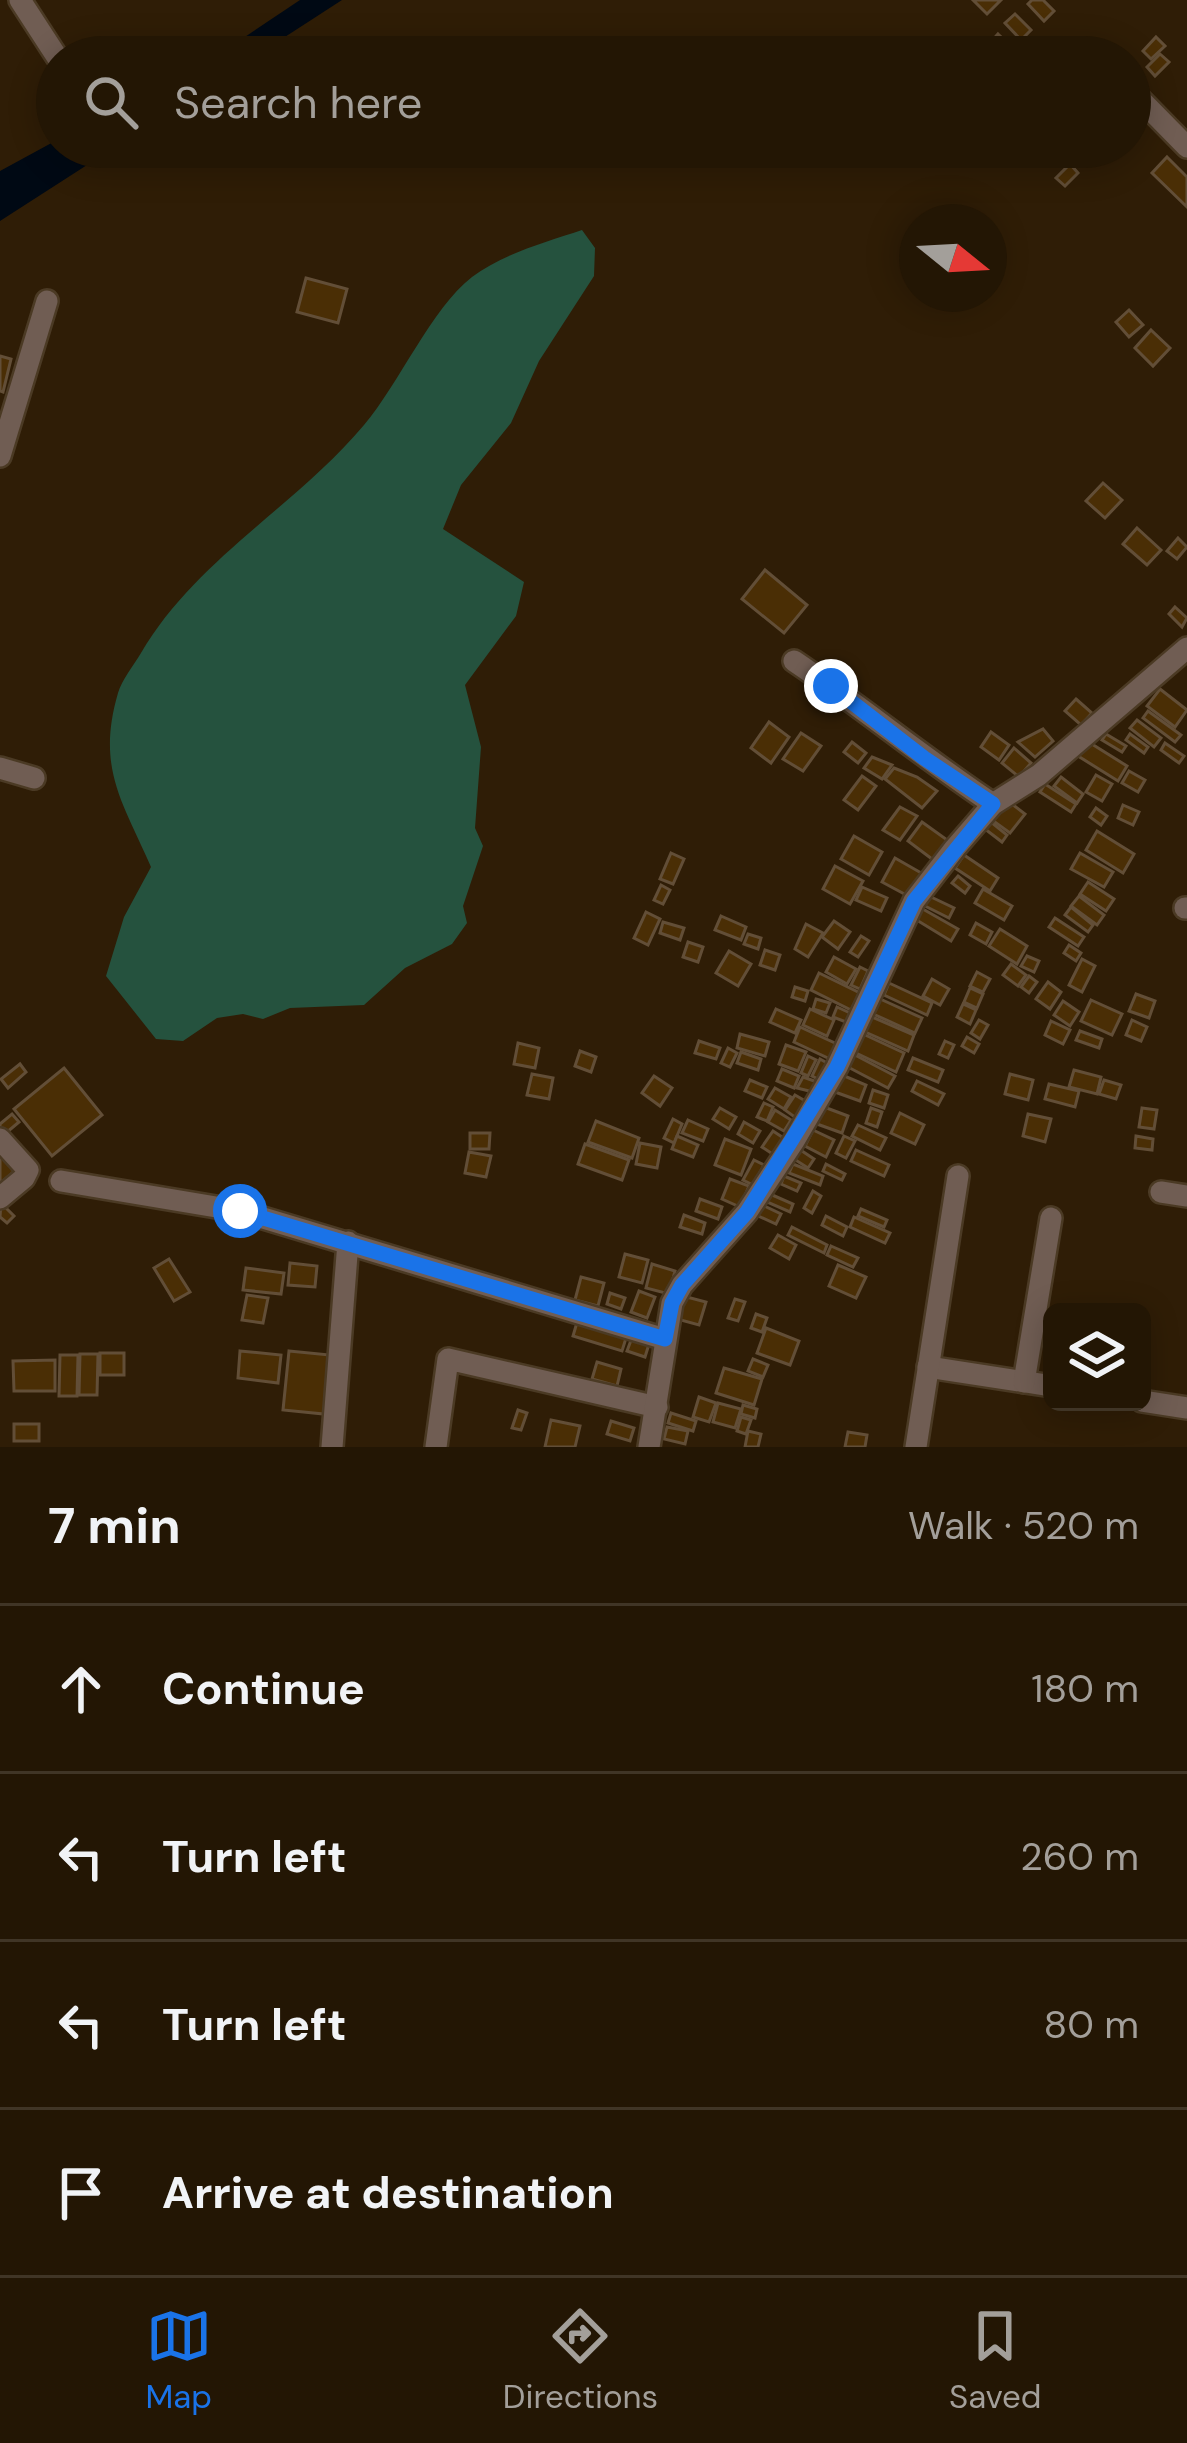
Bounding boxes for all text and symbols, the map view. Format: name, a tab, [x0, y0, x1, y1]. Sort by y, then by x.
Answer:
search box	[36, 36, 1151, 168]
icon: search	[78, 69, 144, 135]
text: Search here	[174, 73, 422, 132]
north arrow	[899, 204, 1007, 312]
route end	[804, 659, 858, 713]
route start	[213, 1184, 267, 1238]
map controls	[1043, 1303, 1151, 1411]
button: layers	[1043, 1303, 1151, 1411]
text: 7 min	[48, 1492, 181, 1559]
text: Walk · 520 m	[908, 1500, 1139, 1551]
icon: ahead	[48, 1656, 114, 1722]
text: Continue	[162, 1659, 365, 1718]
text: 180 m	[1031, 1663, 1139, 1714]
icon: left	[48, 1824, 114, 1890]
text: Turn left	[162, 1827, 346, 1886]
text: 260 m	[1020, 1831, 1139, 1882]
icon: left	[48, 1992, 114, 2058]
text: Turn left	[162, 1995, 346, 2054]
text: 80 m	[1043, 1999, 1139, 2050]
icon: arrive	[48, 2160, 114, 2226]
text: Arrive at destination	[162, 2163, 614, 2222]
tab: Map	[145, 2303, 212, 2418]
tab: Directions	[503, 2303, 658, 2418]
tab: Saved	[949, 2303, 1042, 2418]

